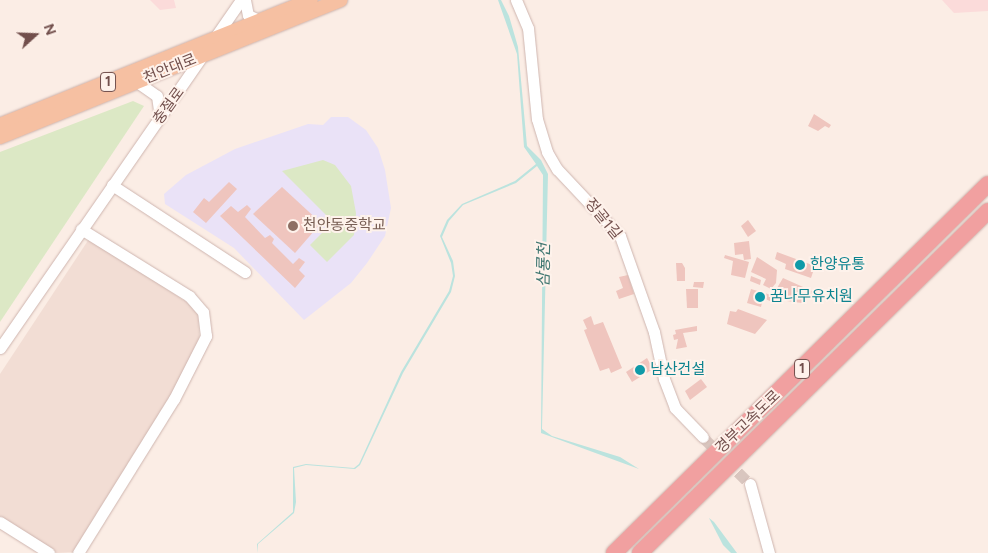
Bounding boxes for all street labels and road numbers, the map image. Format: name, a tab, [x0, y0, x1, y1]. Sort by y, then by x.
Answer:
street label: 천안대로	[141, 50, 199, 88]
road number: 1	[99, 70, 117, 94]
street label: 충절로	[150, 84, 188, 128]
street label: 정골1길	[581, 195, 625, 243]
road number: 1	[793, 358, 811, 380]
street label: 경부고속도로	[712, 387, 784, 457]

